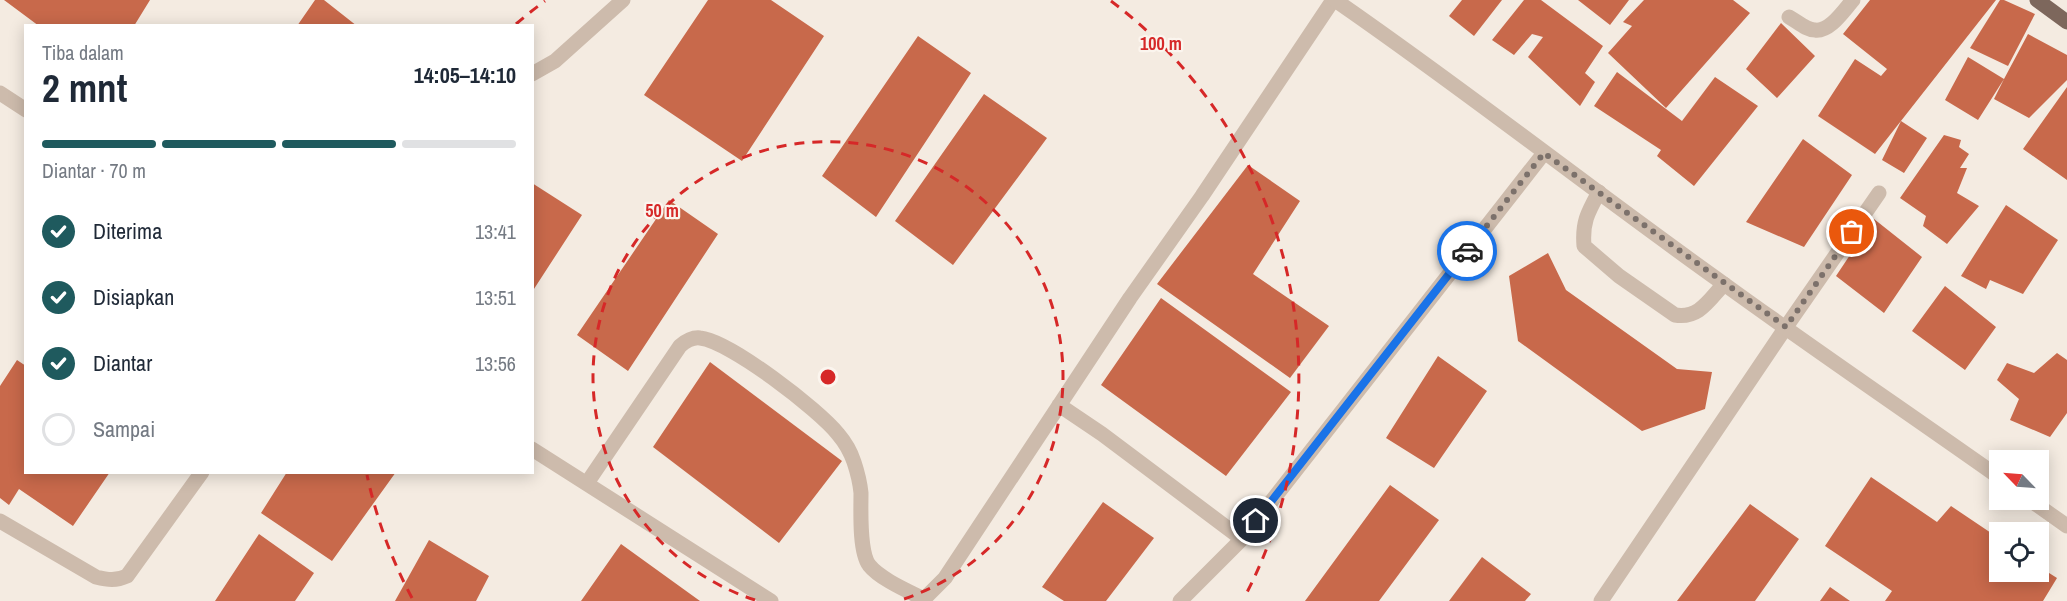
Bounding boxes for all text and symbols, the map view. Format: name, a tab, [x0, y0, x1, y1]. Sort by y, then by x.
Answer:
text: 100 m	[1140, 31, 1182, 56]
text: Tiba dalam	[42, 39, 124, 66]
text: 14:05–14:10	[414, 60, 516, 90]
text: 2 mnt	[42, 62, 127, 114]
text: Diantar · 70 m	[42, 157, 146, 184]
text: 50 m	[645, 198, 679, 223]
pin	[1826, 206, 1877, 257]
icon: check	[42, 215, 75, 248]
icon: bag	[1835, 215, 1868, 248]
text: Diterima	[93, 216, 162, 246]
text: 13:41	[475, 218, 516, 245]
courier	[1437, 221, 1497, 281]
icon: car	[1451, 235, 1484, 268]
icon: check	[42, 281, 75, 314]
text: Disiapkan	[93, 282, 174, 312]
text: 13:51	[475, 284, 516, 311]
icon: check	[42, 347, 75, 380]
text: Diantar	[93, 348, 152, 378]
text: 13:56	[475, 350, 516, 377]
centre of rings	[818, 367, 838, 387]
text: Sampai	[93, 414, 155, 444]
north arrow	[1989, 450, 2049, 510]
map controls	[1989, 450, 2049, 582]
pin	[1230, 495, 1281, 546]
icon: home	[1239, 504, 1272, 537]
button: locate	[1989, 522, 2049, 582]

